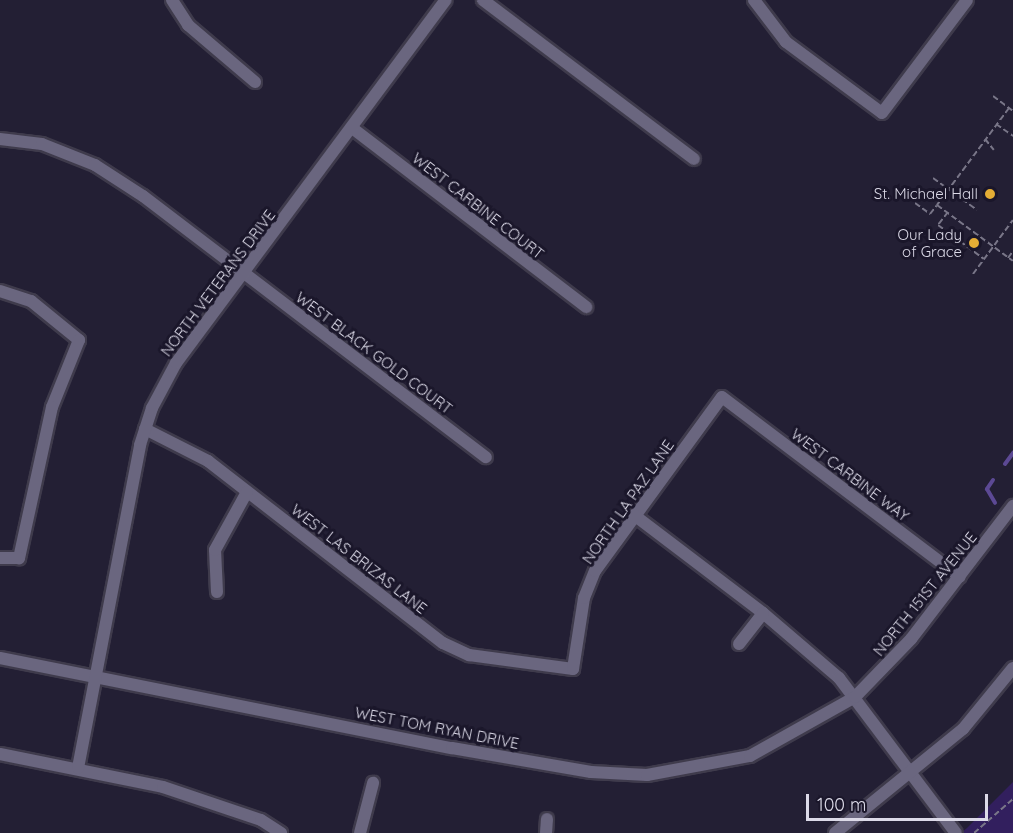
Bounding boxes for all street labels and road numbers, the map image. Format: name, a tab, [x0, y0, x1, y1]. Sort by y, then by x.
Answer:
street label: WEST CARBINE COURT	[409, 149, 547, 263]
street label: NORTH VETERANS DRIVE	[157, 206, 279, 360]
street label: WEST BLACK GOLD COURT	[292, 288, 456, 418]
street label: WEST CARBINE WAY	[788, 425, 912, 525]
street label: NORTH LA PAZ LANE	[578, 437, 678, 567]
street label: WEST LAS BRIZAS LANE	[288, 500, 430, 618]
street label: NORTH 151ST AVENUE	[870, 528, 980, 660]
street label: WEST TOM RYAN DRIVE	[353, 703, 521, 753]

